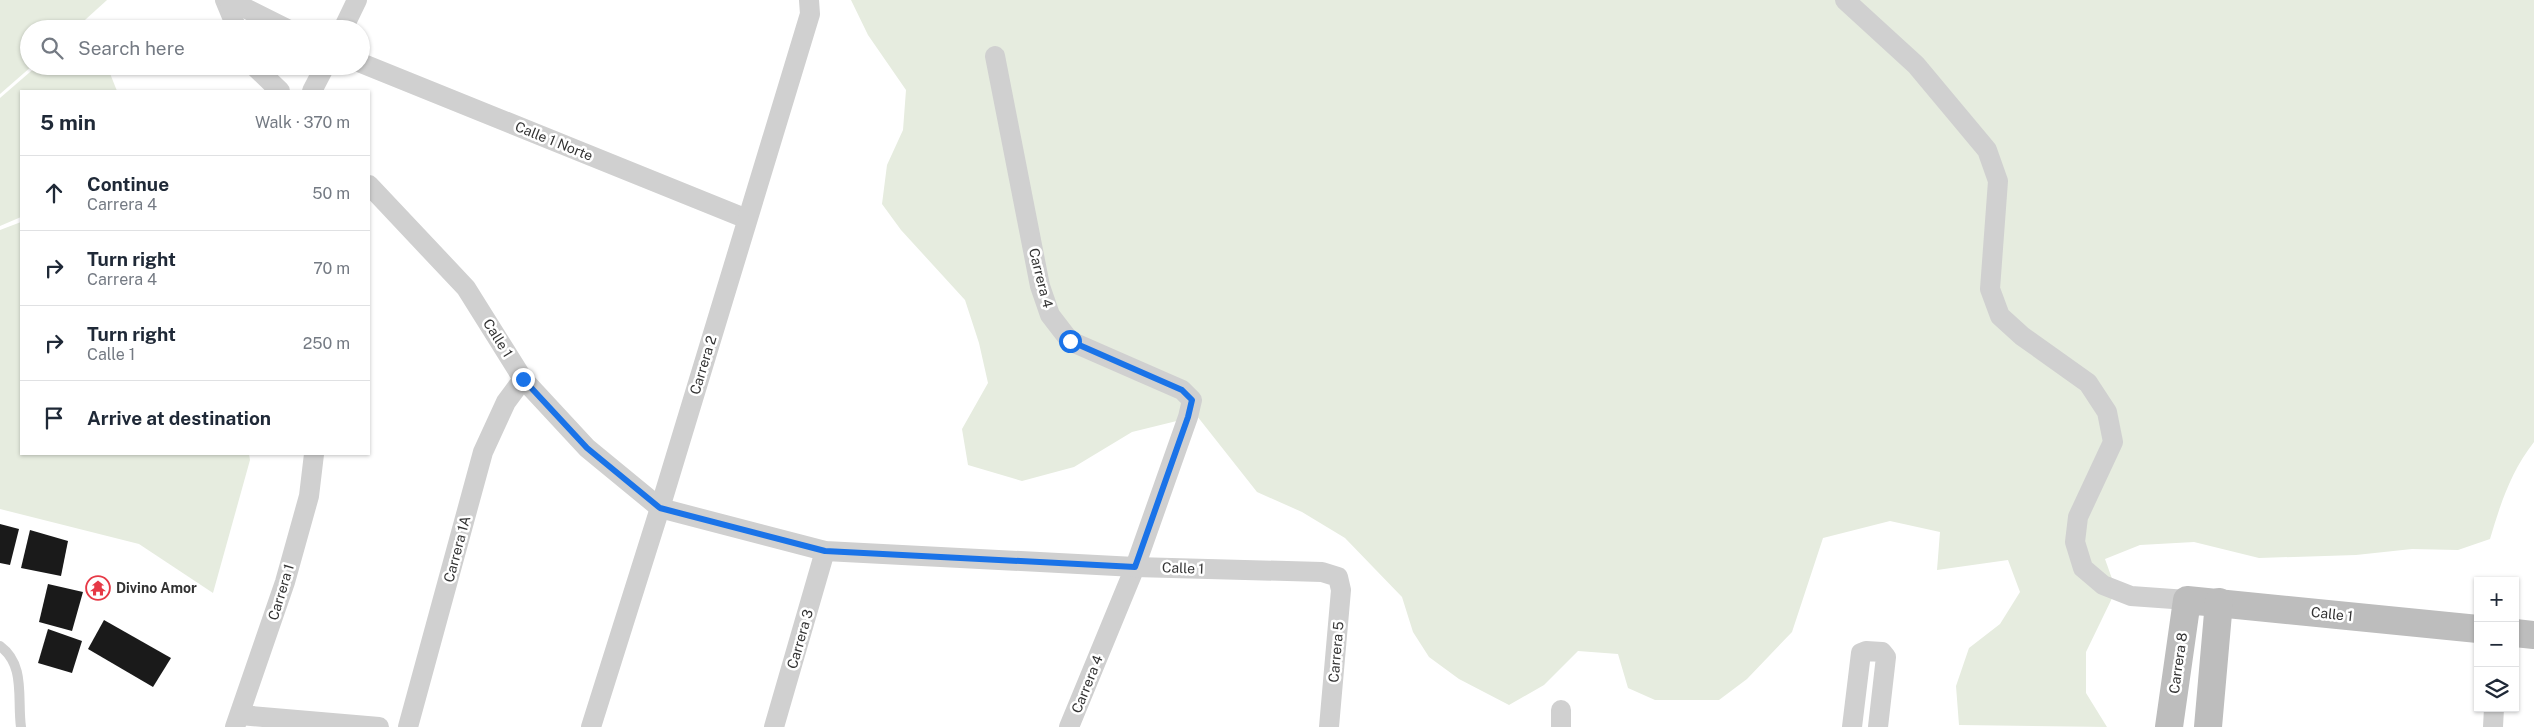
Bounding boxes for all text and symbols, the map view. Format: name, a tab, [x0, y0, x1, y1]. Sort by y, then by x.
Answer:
search box	[20, 20, 370, 75]
icon: search	[38, 34, 66, 62]
text: Search here	[78, 37, 185, 59]
text: 5 min	[40, 110, 96, 135]
text: Walk · 370 m	[255, 113, 350, 132]
street label: Calle 1 Norte	[513, 118, 595, 164]
text: Continue	[87, 173, 169, 195]
icon: ahead	[40, 179, 68, 207]
text: 50 m	[312, 184, 350, 203]
text: Carrera 4	[87, 195, 157, 214]
street label: Carrera 4	[1026, 246, 1056, 310]
text: Turn right	[87, 248, 176, 270]
icon: right	[40, 254, 68, 282]
text: 70 m	[313, 259, 350, 278]
text: Carrera 4	[87, 270, 157, 289]
street label: Calle 1	[480, 316, 516, 360]
text: Turn right	[87, 323, 176, 345]
icon: right	[40, 329, 68, 357]
route start	[1059, 330, 1082, 353]
text: 250 m	[303, 334, 350, 353]
street label: Carrera 2	[686, 334, 720, 396]
text: Calle 1	[87, 345, 135, 364]
route end	[512, 368, 535, 391]
icon: arrive	[40, 404, 68, 432]
text: Arrive at destination	[87, 407, 271, 429]
street label: Carrera 1A	[440, 514, 474, 584]
street label: Calle 1	[1162, 559, 1204, 577]
street label: Carrera 1	[265, 562, 297, 622]
temple icon: Divino Amor	[85, 575, 111, 601]
map controls	[2474, 577, 2519, 712]
button: +	[2474, 577, 2519, 622]
place label: Divino Amor	[116, 580, 197, 596]
street label: Calle 1	[2310, 604, 2354, 624]
street label: Carrera 3	[784, 607, 816, 671]
street label: Carrera 5	[1325, 621, 1347, 683]
button: −	[2474, 622, 2519, 667]
street label: Carrera 8	[2166, 631, 2190, 695]
street label: Carrera 4	[1068, 652, 1106, 715]
button: layers	[2474, 667, 2519, 712]

